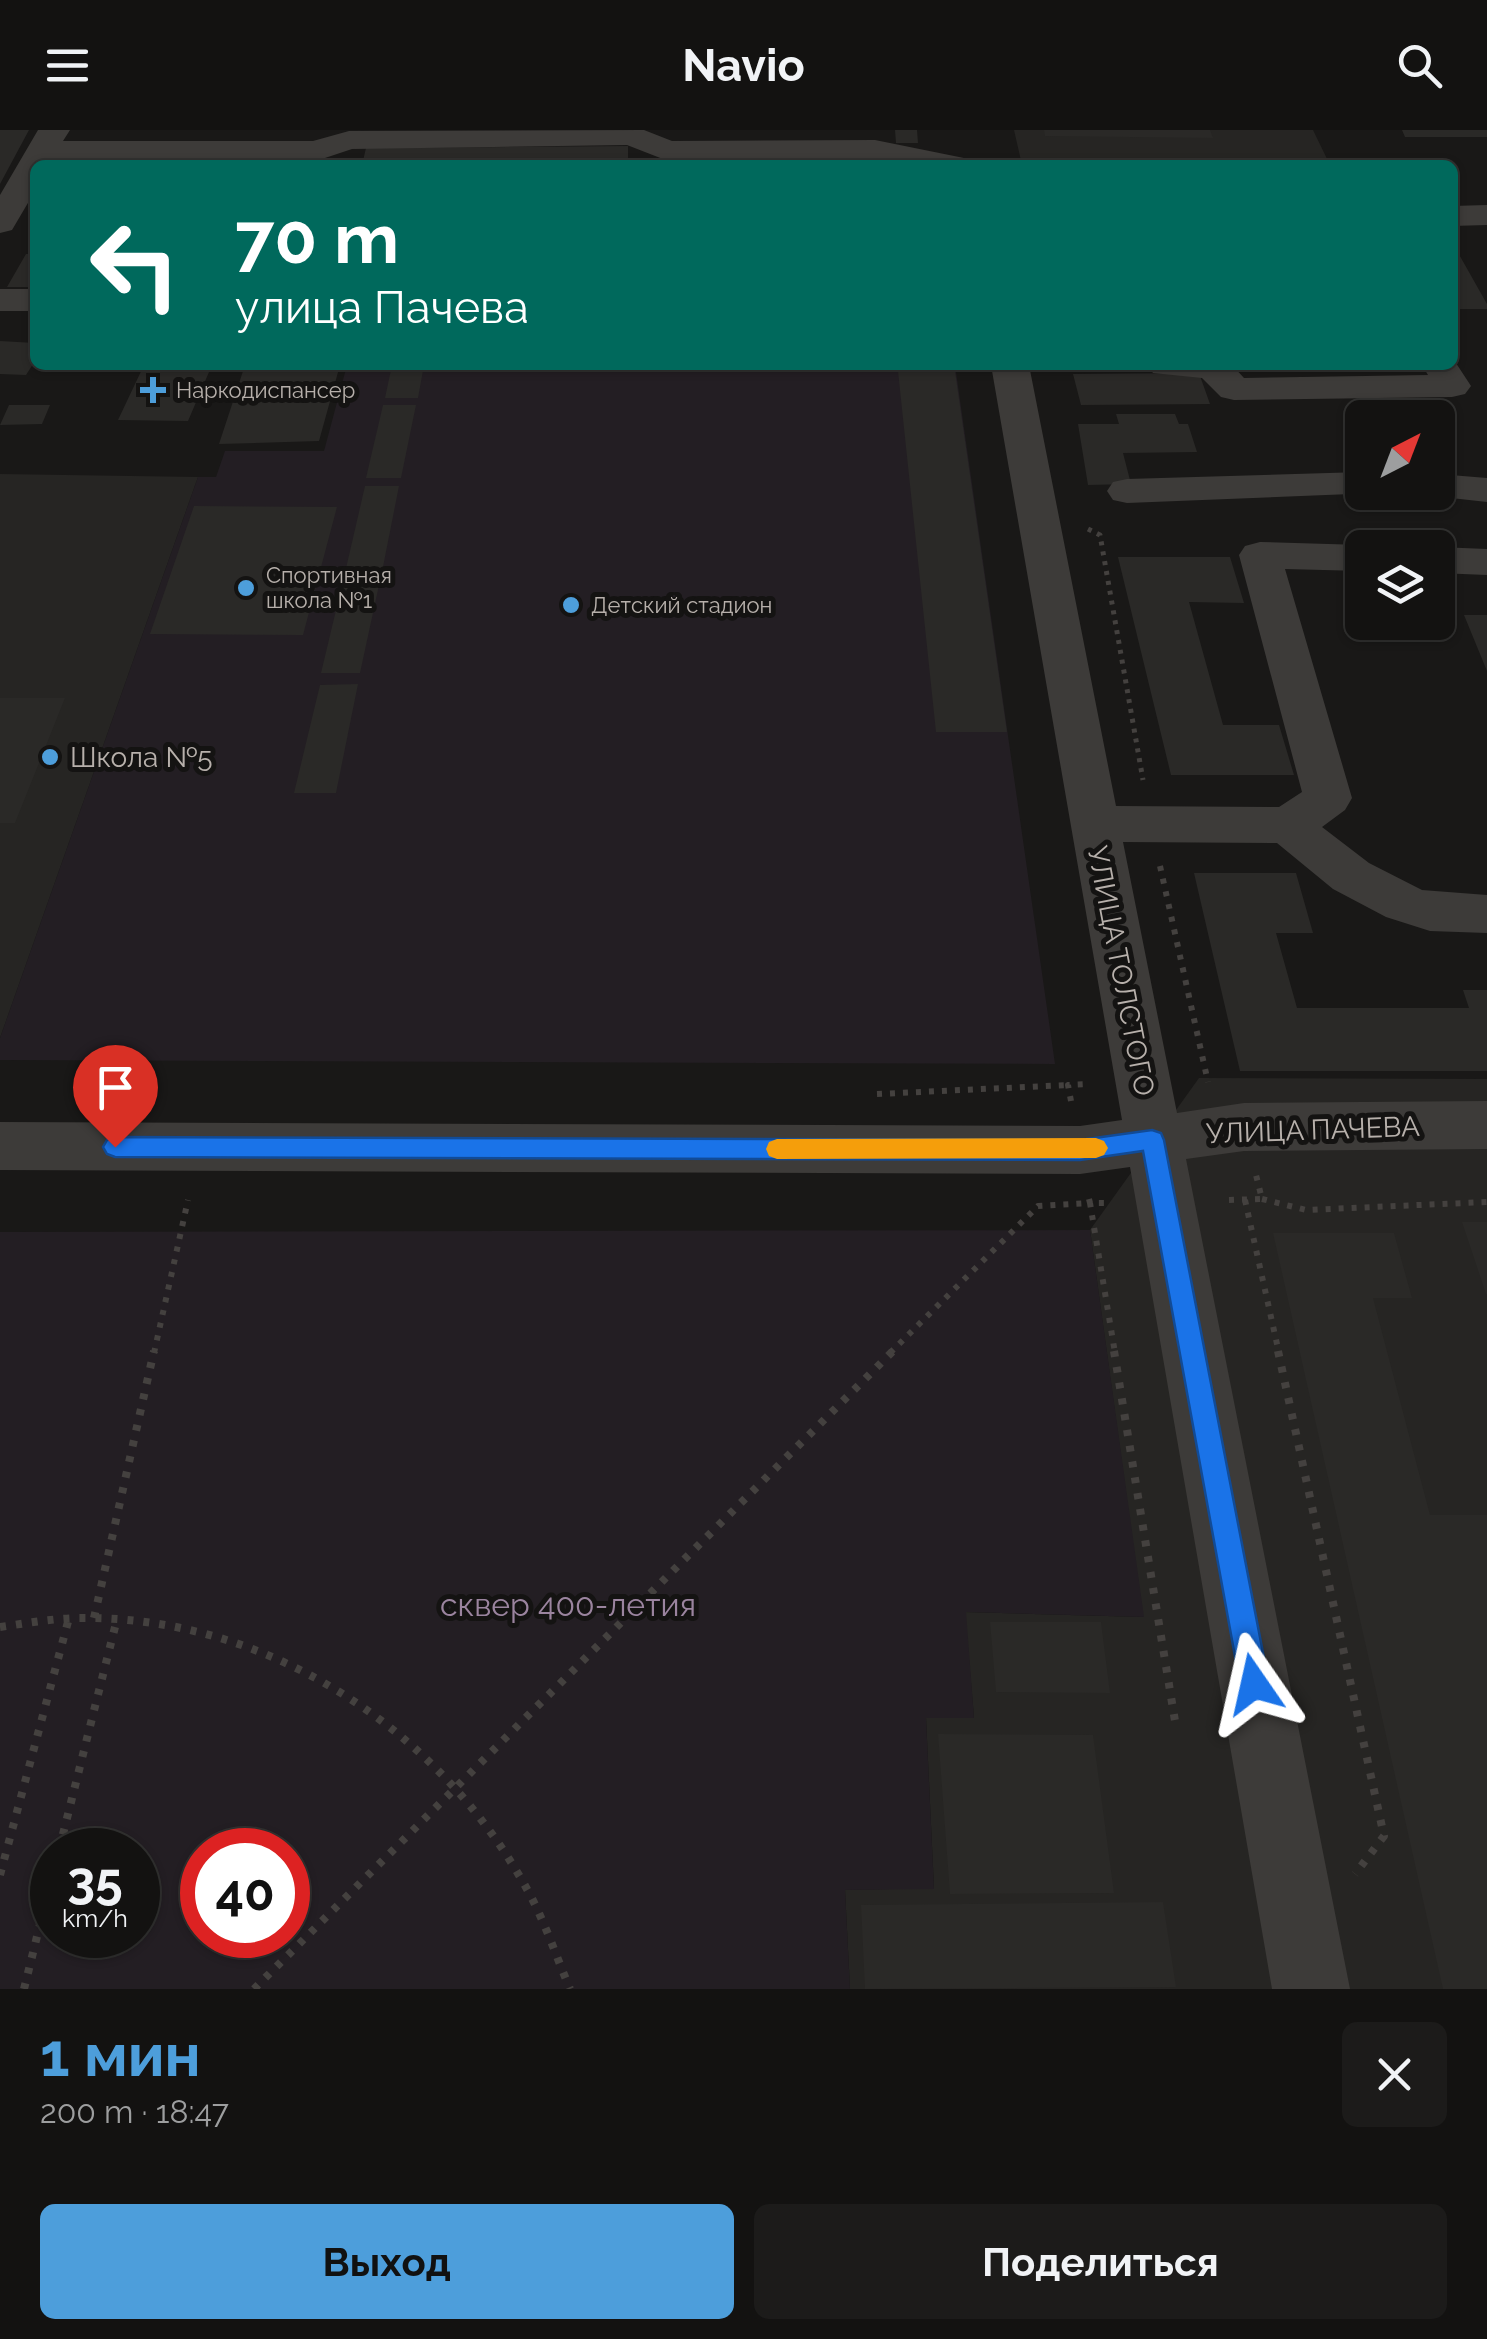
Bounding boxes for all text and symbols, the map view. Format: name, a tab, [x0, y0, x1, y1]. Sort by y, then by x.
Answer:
icon: menu	[40, 38, 95, 93]
icon: search	[1392, 38, 1447, 93]
text: Navio	[682, 39, 805, 92]
text: 70 m	[235, 197, 399, 279]
icon: left	[70, 200, 200, 330]
text: улица Пачева	[235, 281, 529, 334]
marker: Наркодиспансер	[140, 377, 166, 403]
place label: Наркодиспансер	[176, 377, 355, 403]
north arrow	[1345, 400, 1455, 510]
map controls	[1345, 400, 1455, 640]
button: layers	[1345, 530, 1455, 640]
place label: Спортивная школа №1	[266, 562, 392, 613]
marker: Спортивная школа №1	[235, 577, 257, 599]
place label: Детский стадион	[591, 592, 772, 618]
marker: Детский стадион	[560, 594, 582, 616]
place label: Школа №5	[70, 741, 213, 774]
marker: Школа №5	[39, 746, 61, 768]
street label: УЛИЦА ТОЛСТОГО	[1081, 843, 1161, 1099]
pin	[73, 1045, 158, 1148]
icon: arrive	[88, 1060, 143, 1115]
street label: УЛИЦА ПАЧЕВА	[1206, 1110, 1421, 1150]
park label: сквер 400-летия	[440, 1586, 696, 1623]
position arrow	[1202, 1632, 1306, 1736]
speed limit sign: 40	[180, 1828, 310, 1958]
text: 35	[67, 1851, 123, 1910]
text: km/h	[62, 1903, 128, 1933]
text: 1 мин	[40, 2020, 201, 2090]
button: close	[1342, 2022, 1447, 2127]
text: 200 m · 18:47	[40, 2093, 229, 2130]
button: Выход	[40, 2204, 734, 2319]
button: Поделиться	[754, 2204, 1447, 2319]

